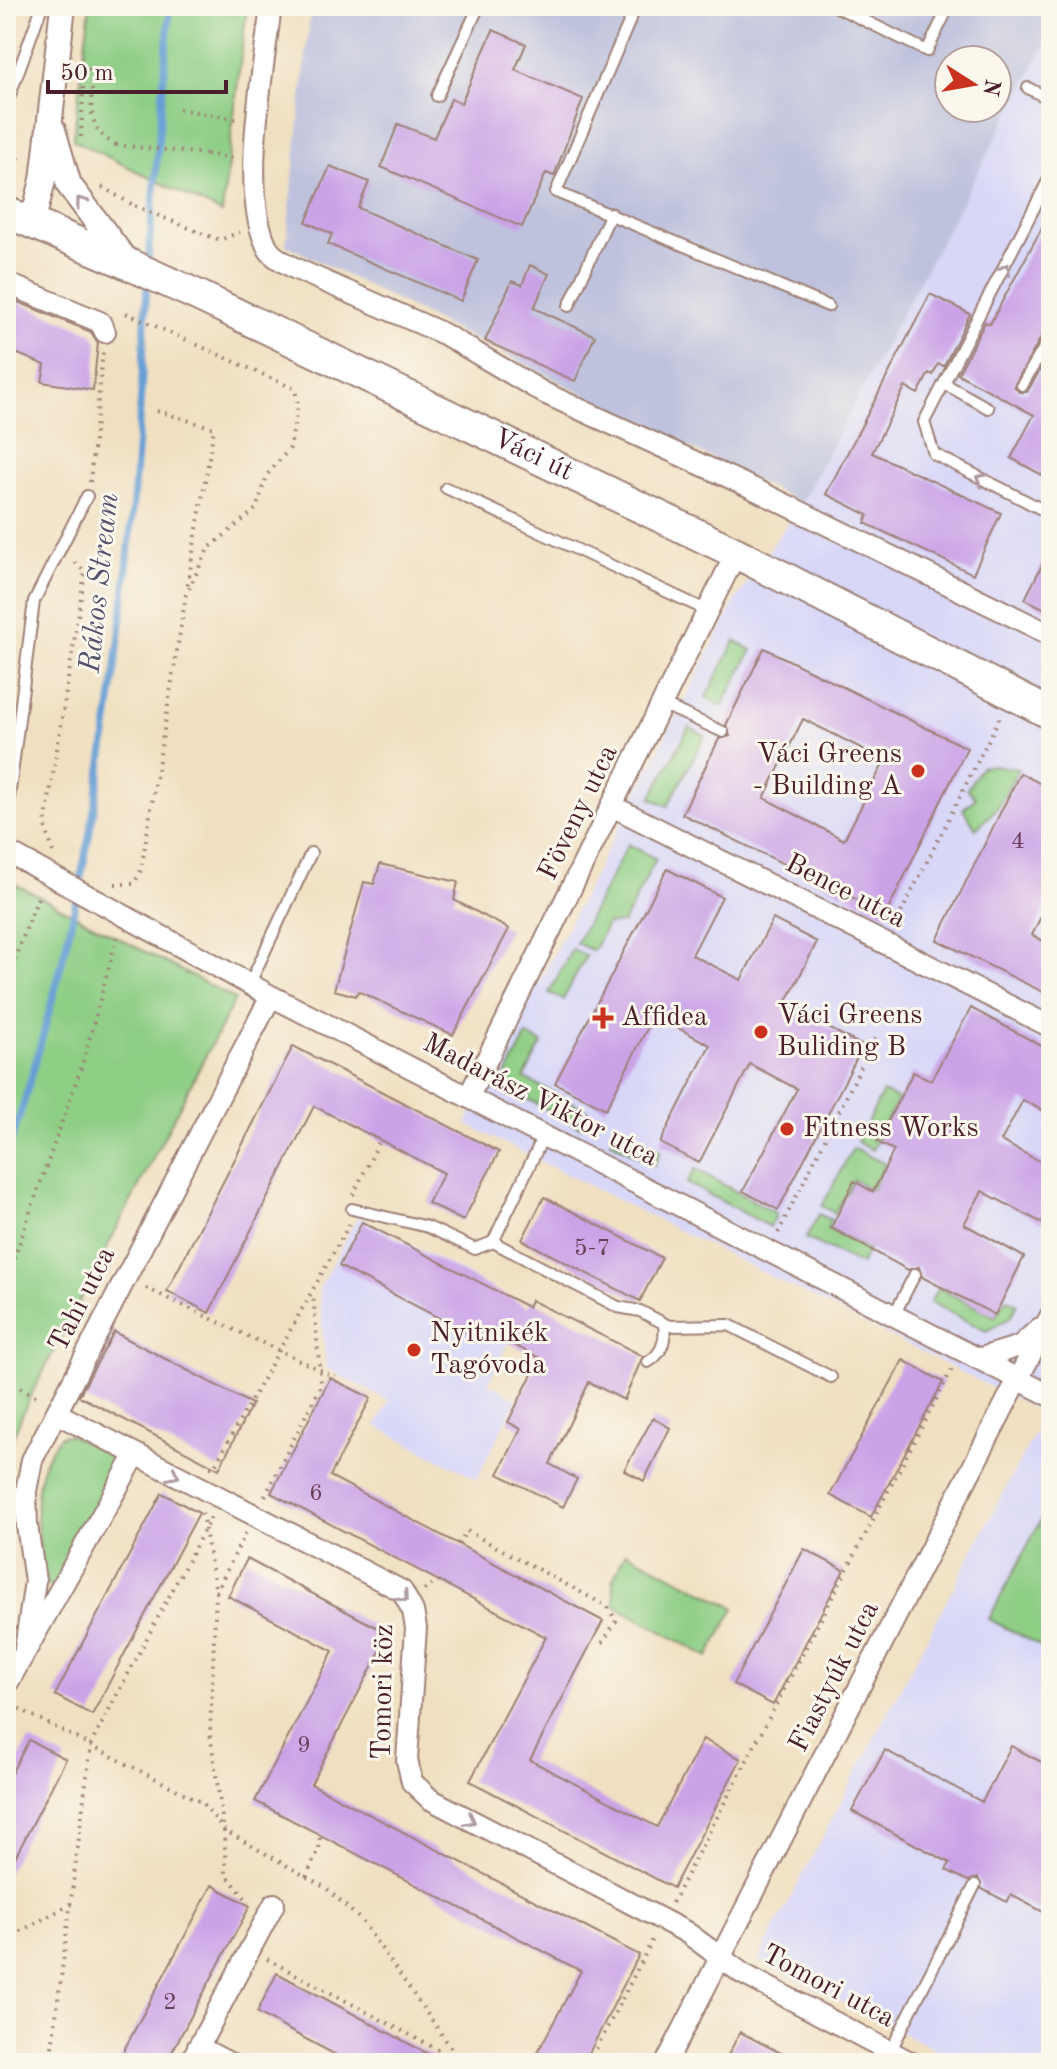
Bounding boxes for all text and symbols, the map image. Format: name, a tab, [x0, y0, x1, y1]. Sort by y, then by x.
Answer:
scale bar	[48, 44, 226, 94]
north arrow	[933, 44, 1013, 124]
text: 50 m	[60, 62, 114, 86]
text: N	[978, 77, 1003, 98]
one-way arrow	[77, 196, 91, 210]
one-way arrow	[995, 263, 1011, 278]
street label: Váci út	[488, 424, 577, 487]
one-way arrow	[975, 473, 990, 488]
water label: Rákos Stream	[76, 491, 124, 676]
street label: Föveny utca	[534, 741, 624, 885]
place label: Váci Greens - Building A	[753, 741, 902, 801]
marker: Váci Greens - Building A	[909, 762, 927, 780]
house number: 4	[1011, 830, 1025, 854]
street label: Bence utca	[780, 850, 910, 934]
place label: Váci Greens Buliding B	[777, 1002, 923, 1062]
place label: Affidea	[621, 1004, 708, 1032]
marker: Affidea	[592, 1007, 614, 1029]
marker: Váci Greens Buliding B	[752, 1023, 770, 1041]
street label: Madarász Viktor utca	[418, 1030, 662, 1172]
place label: Fitness Works	[803, 1115, 979, 1143]
marker: Fitness Works	[778, 1120, 796, 1138]
house number: 5-7	[574, 1237, 610, 1261]
street label: Tahi utca	[45, 1243, 121, 1357]
place label: Nyitnikék Tagóvoda	[430, 1320, 548, 1380]
marker: Nyitnikék Tagóvoda	[405, 1341, 423, 1359]
one-way arrow	[166, 1466, 181, 1481]
house number: 6	[309, 1482, 323, 1506]
one-way arrow	[393, 1588, 407, 1602]
street label: Fiastyúk utca	[785, 1597, 885, 1757]
street label: Tomori köz	[369, 1624, 399, 1760]
house number: 9	[297, 1734, 311, 1758]
one-way arrow	[462, 1810, 477, 1825]
street label: Tomori utca	[757, 1940, 899, 2034]
house number: 2	[163, 1991, 177, 2015]

